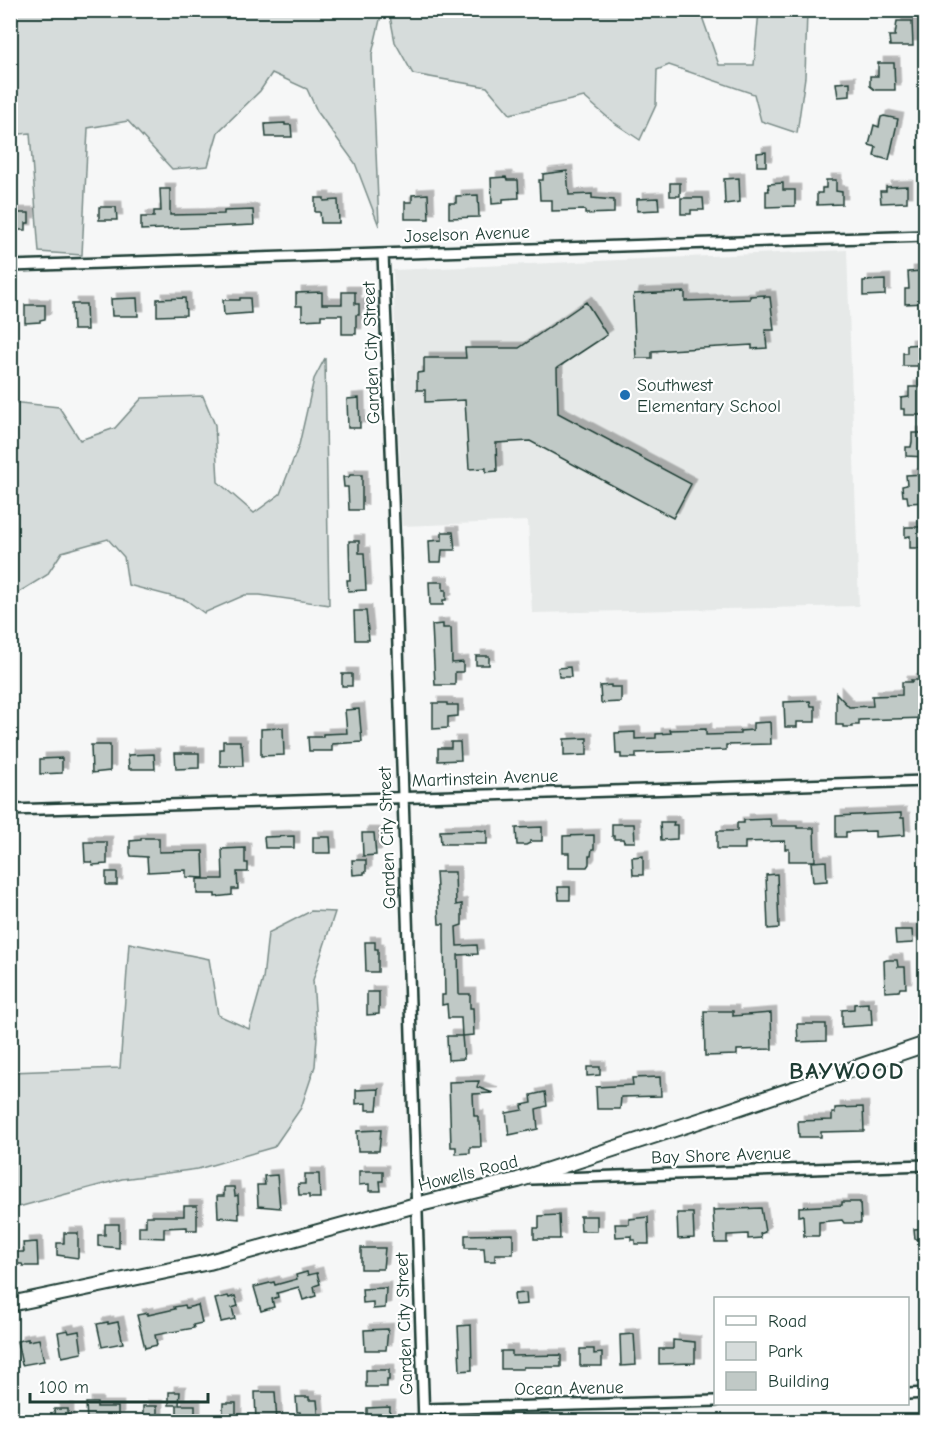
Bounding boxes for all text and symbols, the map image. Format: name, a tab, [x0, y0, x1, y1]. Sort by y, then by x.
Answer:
street label: Joselson Avenue	[404, 222, 530, 247]
street label: Garden City Street	[358, 280, 384, 425]
place label: Southwest Elementary School	[637, 375, 781, 417]
marker: Southwest Elementary School	[618, 388, 632, 402]
street label: Garden City Street	[374, 765, 400, 910]
street label: Martinstein Avenue	[411, 765, 559, 792]
district label: BAYWOOD	[789, 1057, 905, 1085]
street label: Bay Shore Avenue	[651, 1143, 791, 1168]
street label: Howells Road	[416, 1151, 520, 1196]
street label: Garden City Street	[391, 1251, 417, 1396]
legend	[714, 1297, 909, 1405]
text: Road	[768, 1311, 807, 1332]
text: Park	[768, 1341, 803, 1362]
scale bar	[30, 1366, 208, 1404]
text: Building	[768, 1371, 830, 1392]
text: 100 m	[39, 1377, 89, 1398]
street label: Ocean Avenue	[514, 1377, 624, 1400]

